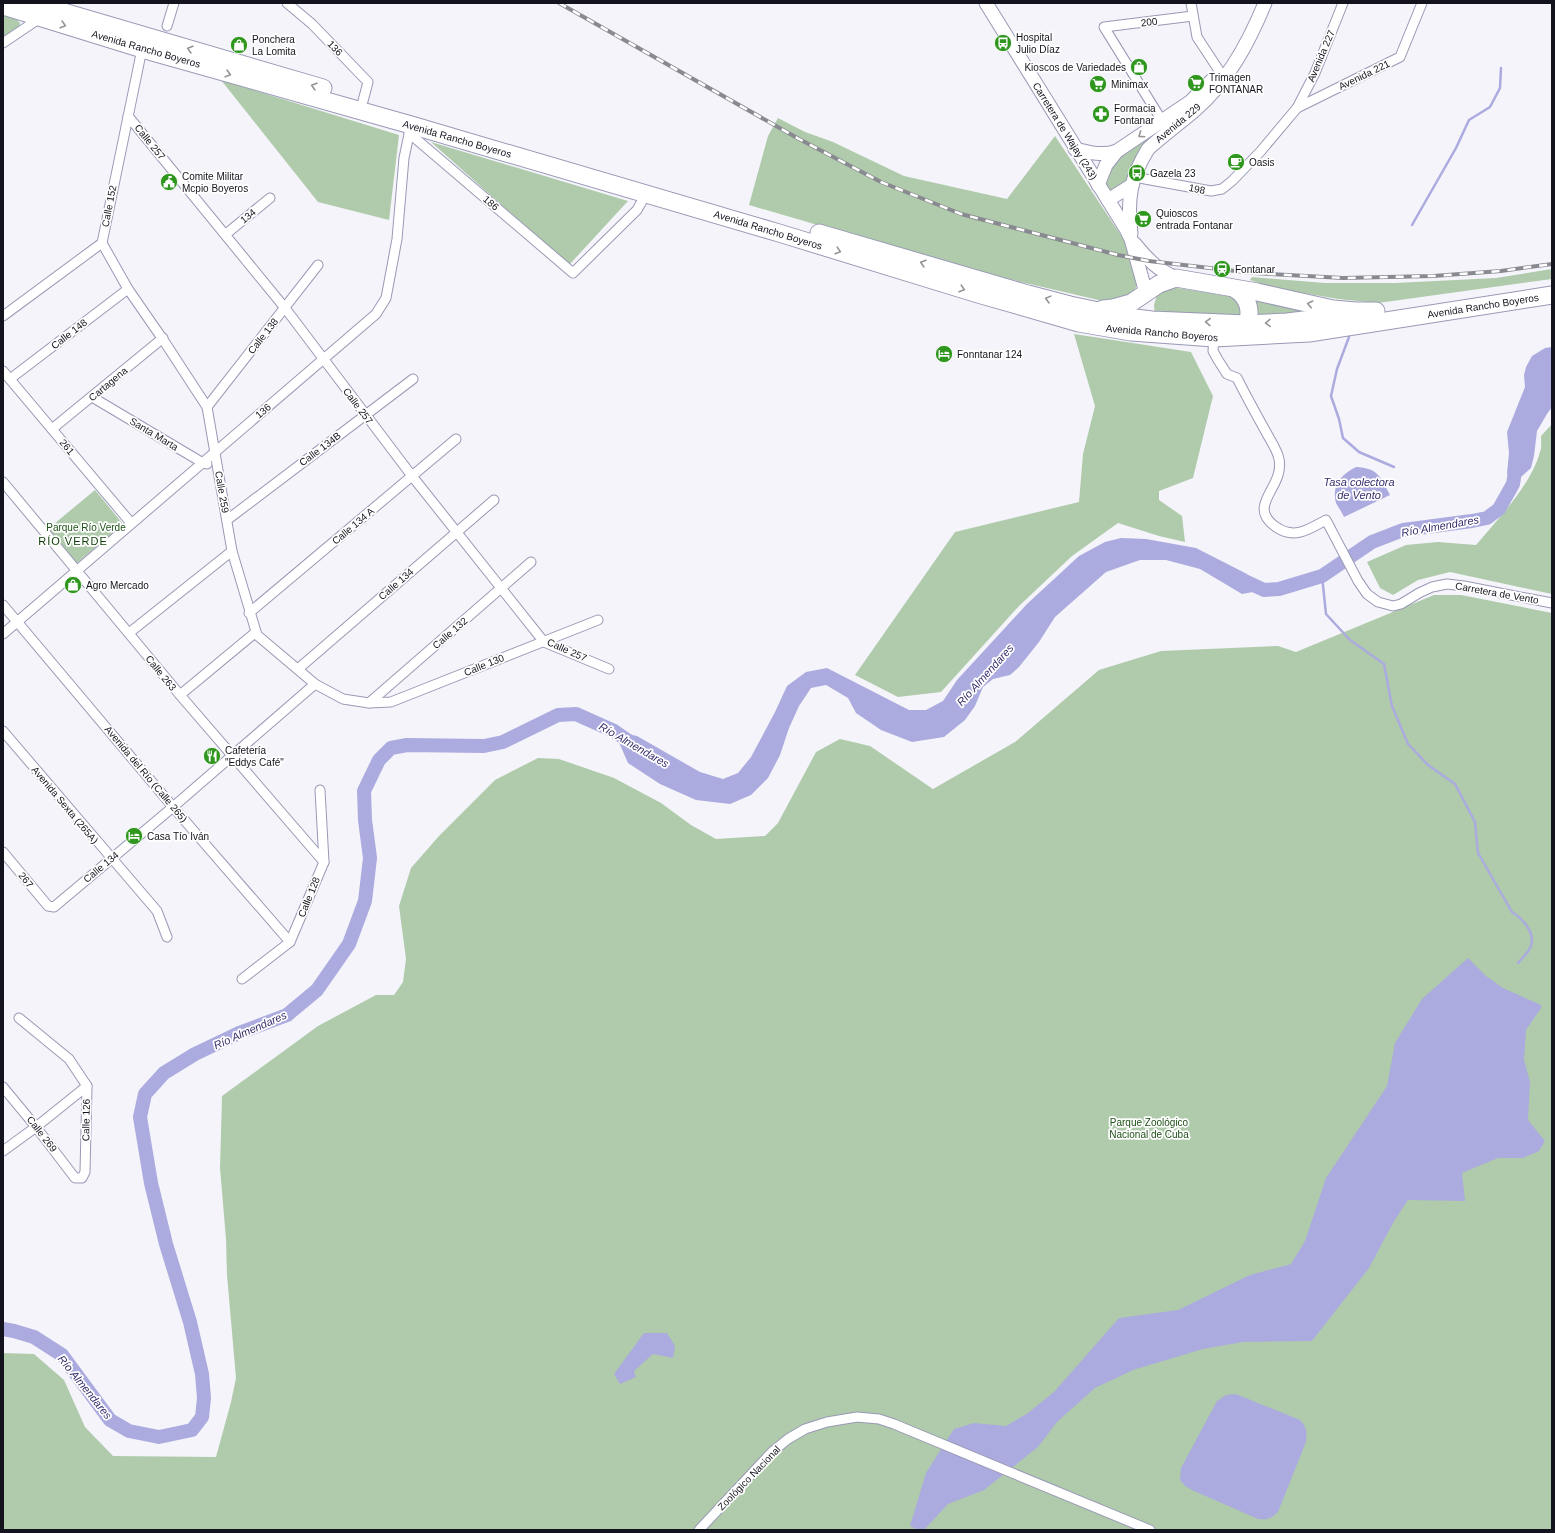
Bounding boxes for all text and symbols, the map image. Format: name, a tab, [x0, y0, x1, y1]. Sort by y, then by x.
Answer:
street label: 200	[1140, 15, 1158, 28]
one-way arrow	[59, 20, 66, 29]
street label: Avenida Rancho Boyeros	[90, 28, 202, 70]
street label: Avenida 227	[1305, 28, 1337, 84]
place label: Hospital Julio Díaz	[1016, 32, 1060, 55]
bus stop icon: Hospital Julio Díaz	[993, 33, 1013, 53]
place label: Ponchera La Lomita	[252, 34, 296, 57]
shop icon: Ponchera La Lomita	[229, 35, 249, 55]
street label: 136	[325, 38, 345, 58]
one-way arrow	[186, 45, 193, 54]
shop icon: Kioscos de Variedades	[1129, 57, 1149, 77]
street label: Avenida 221	[1337, 58, 1392, 92]
place label: Kioscos de Variedades	[1024, 62, 1126, 73]
one-way arrow	[225, 69, 231, 77]
place label: Trimagen FONTANAR	[1209, 72, 1263, 95]
supermarket icon: Trimagen FONTANAR	[1186, 73, 1206, 93]
supermarket icon: Minimax	[1088, 74, 1108, 94]
place label: Minimax	[1111, 79, 1148, 90]
street label: Carretera de Wajay (243)	[1031, 80, 1099, 182]
one-way arrow	[311, 82, 318, 91]
street label: Avenida 229	[1153, 101, 1203, 145]
place label: Formacia Fontanar	[1114, 103, 1156, 126]
pharmacy icon: Formacia Fontanar	[1091, 104, 1111, 124]
street label: Avenida Rancho Boyeros	[401, 118, 513, 160]
street label: Calle 257	[132, 122, 168, 162]
one-way arrow	[1139, 130, 1146, 137]
cafe icon: Oasis	[1226, 152, 1246, 172]
place label: Oasis	[1249, 157, 1275, 168]
bus stop icon: Gazela 23	[1127, 163, 1147, 183]
place label: Gazela 23	[1150, 168, 1196, 179]
place label: Comite Militar Mcpio Boyeros	[182, 171, 248, 194]
public building icon: Comite Militar Mcpio Boyeros	[159, 172, 179, 192]
street label: 198	[1188, 182, 1207, 196]
street label: Calle 152	[100, 184, 119, 228]
street label: 186	[481, 193, 501, 213]
street label: 134	[238, 206, 258, 226]
street label: Avenida Rancho Boyeros	[713, 208, 823, 252]
place label: Quioscos entrada Fontanar	[1156, 208, 1233, 231]
supermarket icon: Quioscos entrada Fontanar	[1133, 209, 1153, 229]
one-way arrow	[834, 246, 841, 255]
one-way arrow	[920, 259, 927, 268]
station icon: Fontanar	[1212, 259, 1232, 279]
place label: Fontanar	[1235, 264, 1276, 275]
one-way arrow	[958, 284, 965, 293]
street label: Avenida Rancho Boyeros	[1426, 292, 1540, 320]
one-way arrow	[1045, 295, 1052, 304]
one-way arrow	[1307, 300, 1313, 308]
street label: Calle 148	[49, 316, 89, 351]
street label: Calle 138	[246, 316, 281, 356]
one-way arrow	[1205, 318, 1211, 326]
one-way arrow	[1265, 319, 1271, 327]
street label: Avenida Rancho Boyeros	[1105, 323, 1219, 343]
hotel icon: Fonntanar 124	[934, 344, 954, 364]
place label: Fonntanar 124	[957, 349, 1022, 360]
street label: Cartagena	[87, 364, 130, 403]
street label: Calle 257	[341, 386, 375, 427]
street label: 136	[253, 401, 273, 421]
street label: Santa Marta	[128, 415, 181, 453]
street label: Calle 134B	[297, 430, 343, 468]
street label: 261	[57, 437, 77, 457]
street label: Calle 259	[213, 470, 231, 514]
water label: Tasa colectora de Vento	[1323, 476, 1395, 501]
street label: Calle 134 A	[330, 505, 376, 547]
water label: Río Almendares	[1400, 513, 1480, 539]
park label: Parque Río Verde	[46, 522, 126, 533]
district label: RÍO VERDE	[38, 535, 108, 547]
street label: Calle 134	[376, 566, 416, 602]
shop icon: Agro Mercado	[63, 575, 83, 595]
place label: Agro Mercado	[86, 580, 149, 591]
street label: Carretera de Vento	[1454, 580, 1540, 606]
street label: Calle 132	[430, 615, 470, 651]
street label: Calle 257	[545, 636, 589, 664]
water label: Río Almendares	[954, 641, 1016, 708]
street label: Calle 130	[462, 652, 506, 678]
street label: Calle 263	[143, 653, 179, 693]
water label: Río Almendares	[597, 720, 671, 770]
street label: Avenida del Río (Calle 265)	[103, 724, 189, 824]
place label: Cafetería "Eddys Café"	[225, 745, 284, 768]
restaurant icon: Cafetería "Eddys Café"	[202, 746, 222, 766]
street label: Avenida Sexta (265A)	[30, 764, 100, 846]
hotel icon: Casa Tío Iván	[124, 826, 144, 846]
place label: Casa Tío Iván	[147, 831, 209, 842]
street label: Calle 134	[81, 849, 121, 885]
street label: 267	[16, 870, 36, 890]
street label: Calle 128	[296, 875, 322, 919]
water label: Río Almendares	[212, 1008, 289, 1051]
street label: Calle 126	[80, 1098, 92, 1141]
street label: Calle 269	[25, 1114, 60, 1154]
park label: Parque Zoológico Nacional de Cuba	[1109, 1117, 1189, 1140]
water label: Río Almendares	[56, 1353, 115, 1422]
street label: Zoológico Nacional	[715, 1444, 783, 1512]

